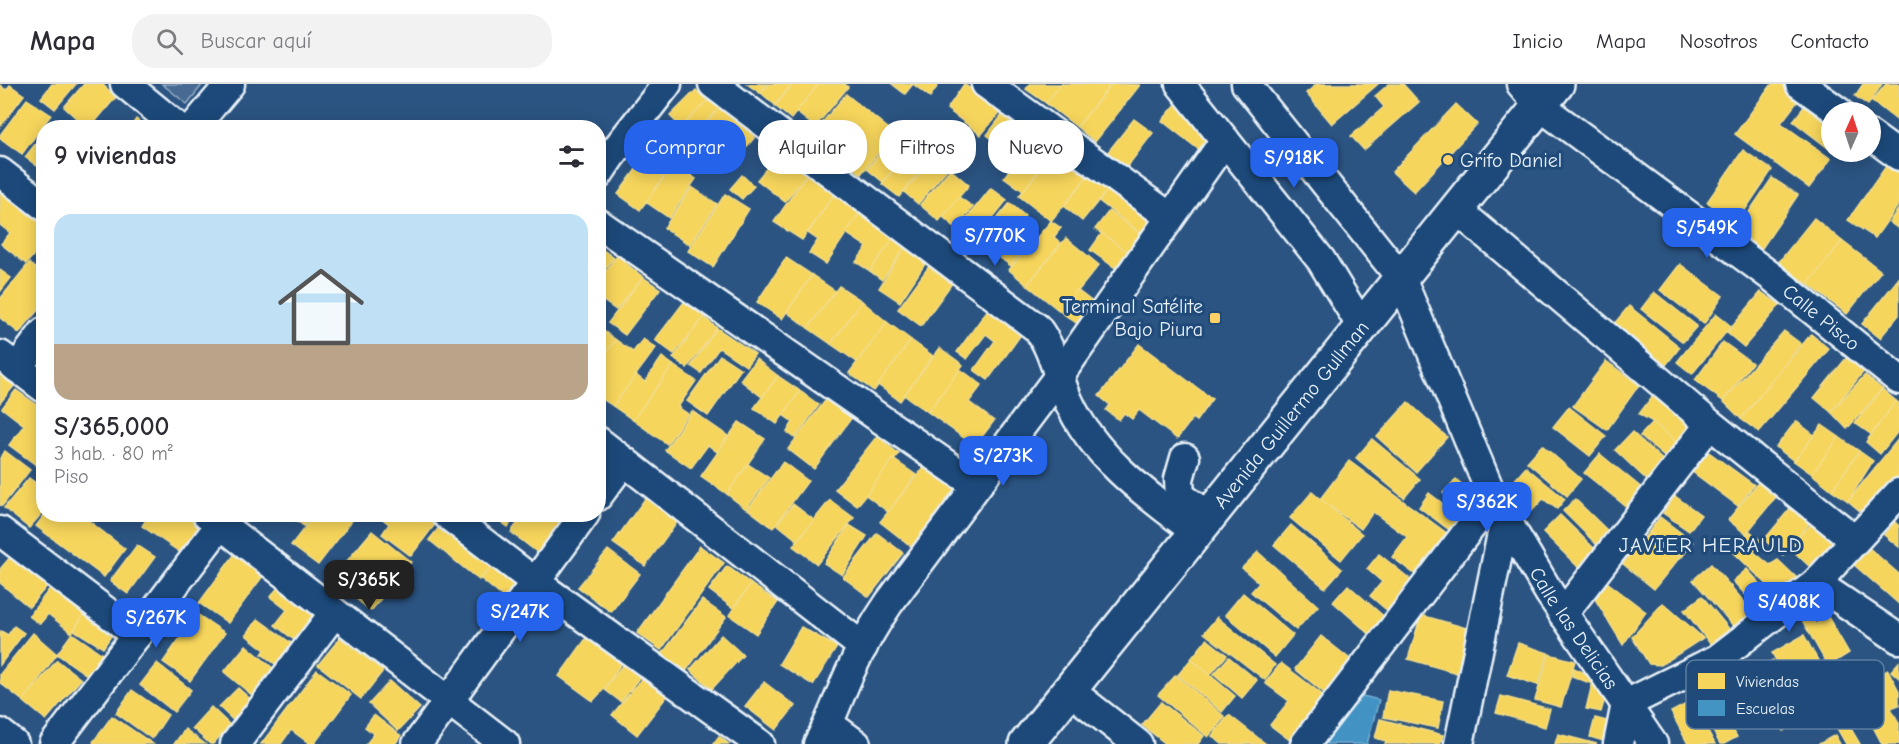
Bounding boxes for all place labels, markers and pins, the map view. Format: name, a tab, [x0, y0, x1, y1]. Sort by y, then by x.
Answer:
pin: S/918K	[1245, 138, 1343, 189]
place label: Grifo Daniel	[1460, 149, 1562, 172]
marker: Grifo Daniel	[1441, 153, 1455, 167]
pin: S/549K	[1658, 208, 1756, 259]
pin: S/770K	[946, 216, 1044, 267]
place label: Terminal Satélite Bajo Piura	[1062, 295, 1203, 341]
marker: Terminal Satélite Bajo Piura	[1208, 311, 1222, 325]
pin: S/273K	[954, 436, 1052, 487]
pin: S/362K	[1438, 482, 1536, 533]
pin: S/365K	[320, 560, 418, 611]
pin: S/408K	[1740, 582, 1838, 633]
pin: S/247K	[471, 592, 569, 643]
pin: S/267K	[107, 598, 205, 649]

